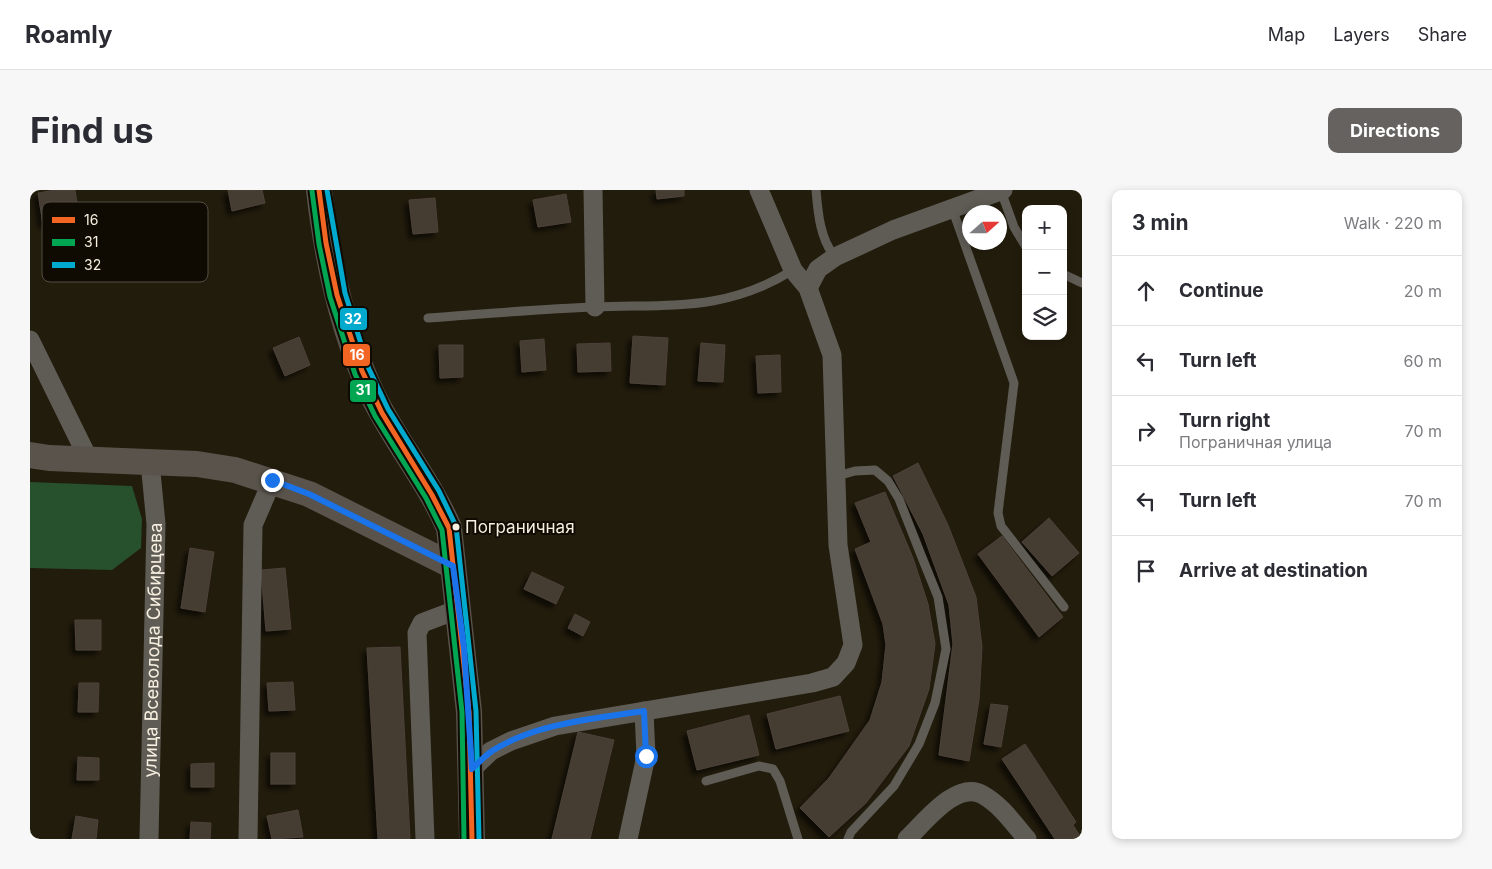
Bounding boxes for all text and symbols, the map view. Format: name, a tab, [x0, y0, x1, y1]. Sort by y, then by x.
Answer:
text: Roamly	[25, 20, 112, 49]
text: Map	[1268, 24, 1305, 45]
text: Layers	[1333, 24, 1390, 45]
text: Share	[1418, 24, 1467, 45]
button: Directions	[1328, 108, 1462, 153]
text: Find us	[30, 109, 154, 151]
legend	[42, 202, 208, 282]
north arrow	[962, 205, 1007, 250]
map controls	[1022, 205, 1067, 340]
button: +	[1022, 205, 1067, 250]
text: 3 min	[1132, 210, 1188, 235]
text: 16	[84, 211, 98, 228]
text: Walk · 220 m	[1344, 213, 1442, 233]
text: 31	[84, 233, 98, 250]
button: −	[1022, 250, 1067, 295]
text: 32	[84, 256, 101, 273]
icon: ahead	[1132, 277, 1160, 305]
text: Continue	[1179, 279, 1264, 302]
text: 20 m	[1404, 281, 1442, 301]
button: layers	[1022, 295, 1067, 340]
line badge: 32	[339, 307, 368, 331]
text: 32	[344, 310, 362, 327]
line badge: 16	[342, 343, 371, 367]
text: 16	[349, 346, 365, 363]
icon: left	[1132, 347, 1160, 375]
text: Turn left	[1179, 349, 1257, 372]
text: 60 m	[1403, 351, 1442, 371]
line badge: 31	[349, 379, 377, 403]
text: 31	[355, 381, 371, 398]
text: Turn right	[1179, 409, 1270, 432]
icon: right	[1132, 417, 1160, 445]
text: 70 m	[1405, 421, 1442, 441]
text: Пограничная улица	[1179, 432, 1332, 452]
route end	[261, 469, 284, 492]
icon: left	[1132, 487, 1160, 515]
text: Turn left	[1179, 489, 1257, 512]
text: 70 m	[1405, 491, 1442, 511]
place label: Пограничная	[465, 517, 575, 537]
street label: улица Всеволода Сибирцева	[139, 522, 166, 778]
marker: Пограничная	[451, 522, 461, 532]
icon: arrive	[1132, 557, 1160, 585]
text: Arrive at destination	[1179, 559, 1368, 582]
route start	[635, 745, 658, 768]

